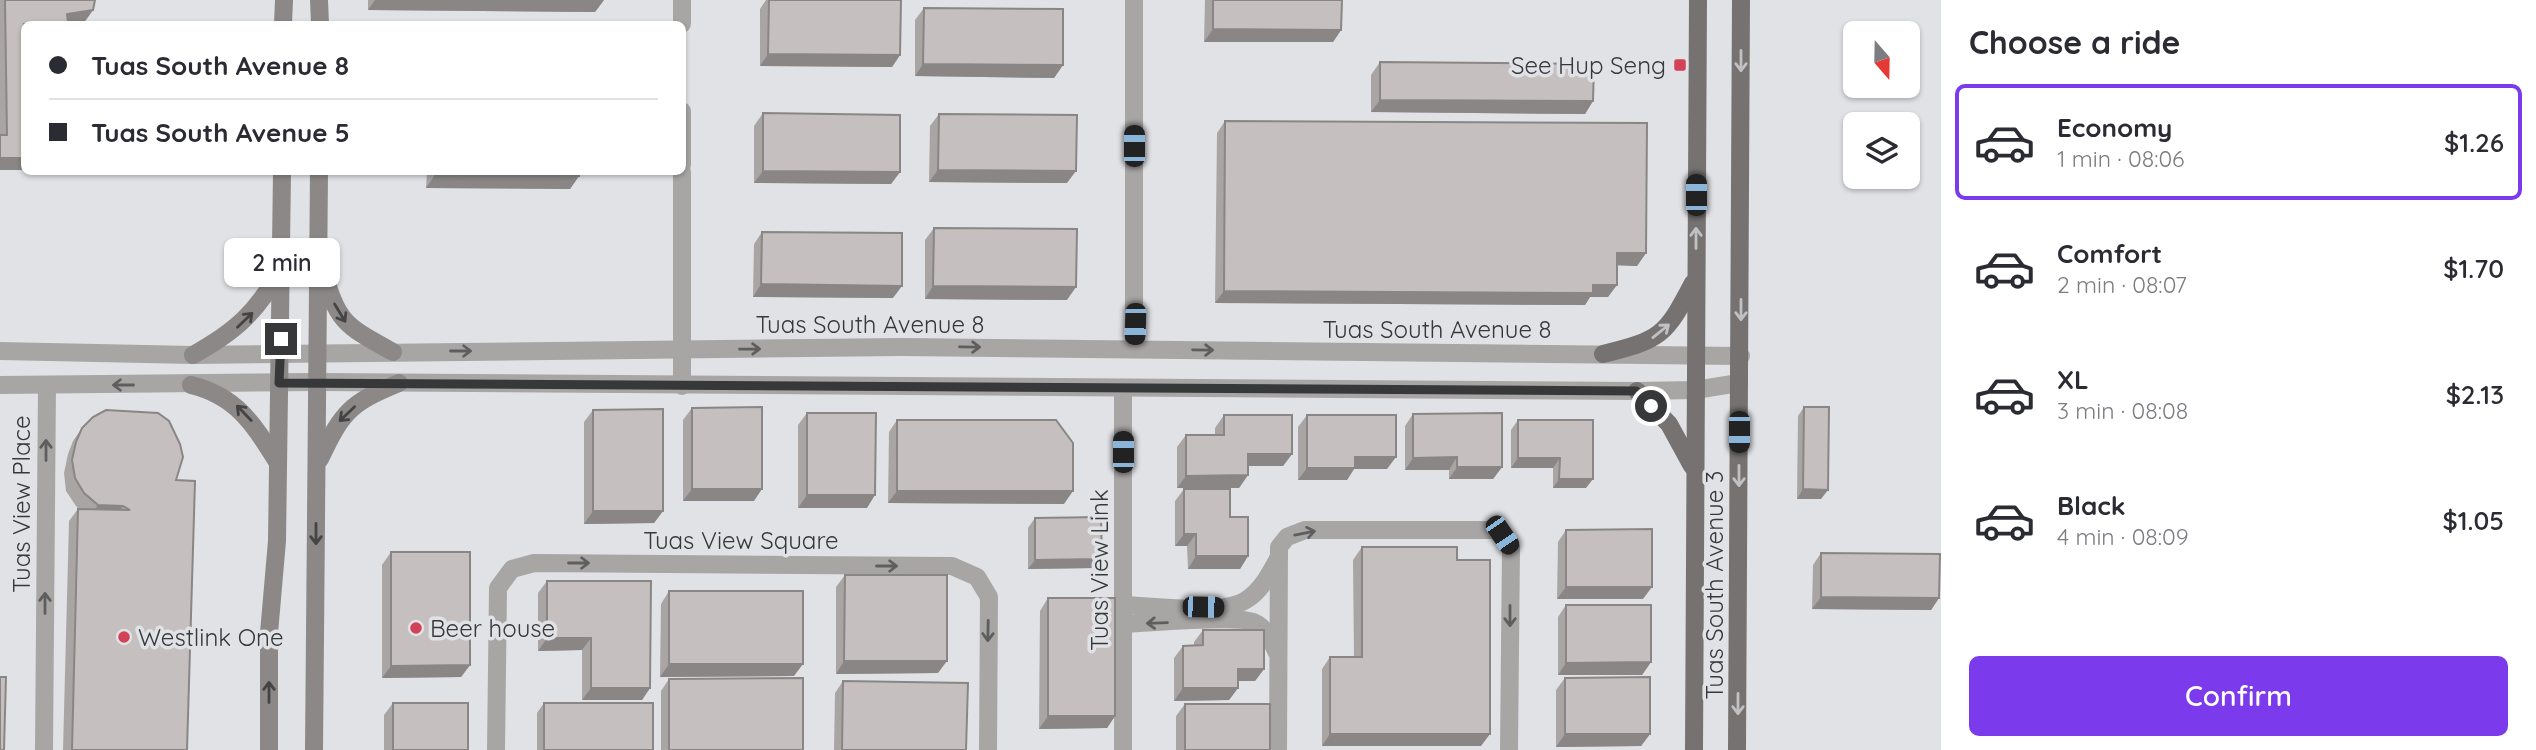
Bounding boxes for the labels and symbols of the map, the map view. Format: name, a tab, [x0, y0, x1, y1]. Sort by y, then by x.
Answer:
north arrow	[1843, 21, 1920, 98]
one-way arrow	[1734, 49, 1748, 72]
place label: See Hup Seng	[1511, 50, 1666, 80]
marker: See Hup Seng	[1672, 57, 1688, 73]
car	[1124, 125, 1145, 167]
car	[1686, 174, 1707, 216]
one-way arrow	[1689, 227, 1703, 250]
callout: 2 min	[223, 238, 339, 286]
one-way arrow	[1734, 299, 1748, 322]
one-way arrow	[333, 303, 347, 323]
car	[1124, 303, 1147, 345]
street label: Tuas South Avenue 8	[755, 309, 985, 339]
one-way arrow	[236, 311, 253, 328]
street label: Tuas South Avenue 8	[1322, 314, 1552, 344]
route end	[265, 323, 297, 355]
one-way arrow	[1652, 324, 1670, 339]
one-way arrow	[958, 341, 981, 354]
one-way arrow	[738, 342, 761, 356]
one-way arrow	[450, 344, 473, 358]
one-way arrow	[1191, 344, 1214, 357]
one-way arrow	[112, 378, 135, 392]
route start	[1635, 390, 1667, 422]
one-way arrow	[236, 404, 252, 422]
one-way arrow	[339, 405, 356, 422]
car	[1729, 411, 1750, 453]
street label: Tuas View Place	[6, 415, 36, 593]
car	[1113, 431, 1134, 473]
one-way arrow	[39, 439, 53, 462]
one-way arrow	[1732, 464, 1746, 487]
street label: Tuas South Avenue 3	[1699, 471, 1729, 699]
street label: Tuas View Link	[1084, 489, 1114, 651]
car	[1482, 512, 1523, 558]
one-way arrow	[309, 523, 323, 546]
street label: Tuas View Square	[643, 525, 839, 555]
one-way arrow	[1293, 525, 1316, 539]
one-way arrow	[568, 557, 591, 570]
one-way arrow	[875, 559, 898, 573]
one-way arrow	[38, 592, 52, 615]
car	[1182, 596, 1225, 618]
one-way arrow	[1503, 604, 1517, 627]
place label: Beer house	[430, 613, 555, 643]
one-way arrow	[1146, 616, 1169, 629]
one-way arrow	[982, 619, 995, 642]
marker: Beer house	[408, 620, 424, 636]
place label: Westlink One	[138, 622, 284, 652]
marker: Westlink One	[116, 629, 132, 645]
one-way arrow	[262, 680, 276, 703]
one-way arrow	[1731, 692, 1745, 715]

